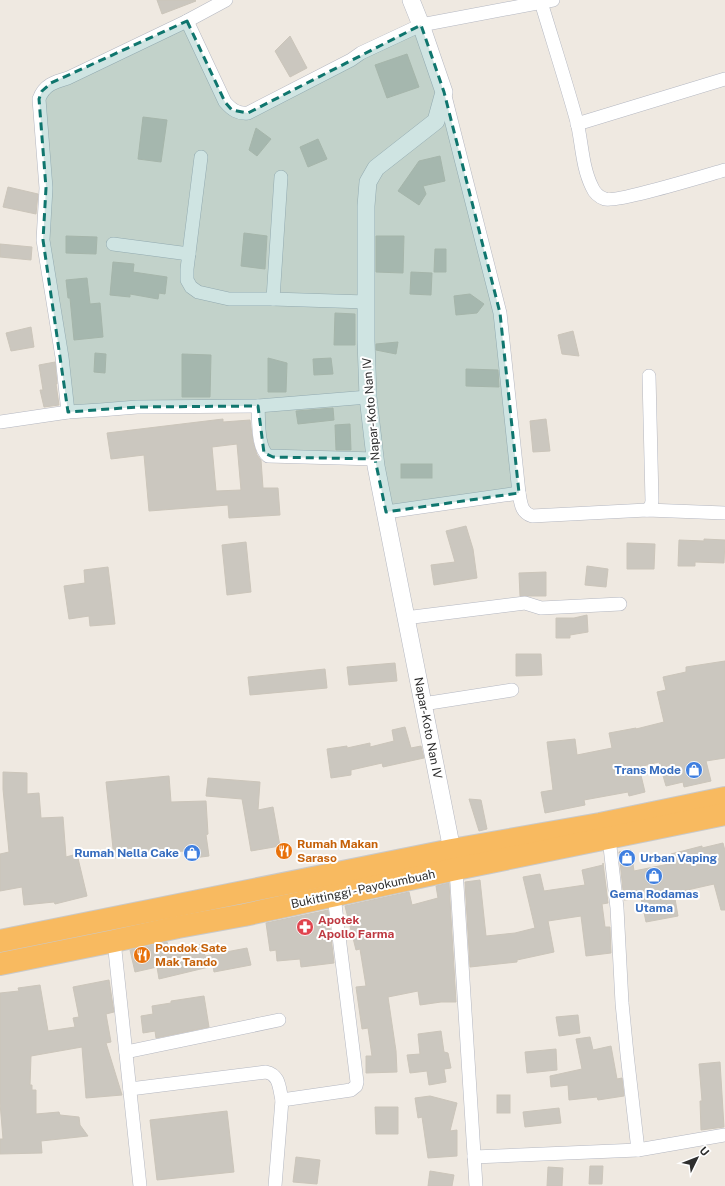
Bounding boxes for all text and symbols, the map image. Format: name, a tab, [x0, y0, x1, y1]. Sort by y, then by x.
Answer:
street label: Napar-Koto Nan IV	[360, 357, 382, 461]
street label: Napar-Koto Nan IV	[411, 676, 445, 780]
shop icon: Trans Mode	[684, 760, 704, 780]
place label: Trans Mode	[614, 763, 681, 777]
place label: Rumah Makan Saraso	[297, 837, 378, 865]
restaurant icon: Rumah Makan Saraso	[274, 841, 294, 861]
shop icon: Rumah Nella Cake	[182, 843, 202, 863]
place label: Rumah Nella Cake	[74, 846, 179, 860]
shop icon: Urban Vaping	[617, 848, 637, 868]
place label: Urban Vaping	[640, 851, 718, 865]
shop icon: Gema Rodamas Utama	[644, 866, 664, 886]
street label: Bukittinggi - Payokumbuah	[290, 867, 436, 911]
place label: Gema Rodamas Utama	[609, 887, 699, 915]
place label: Apotek Apollo Farma	[318, 913, 395, 941]
pharmacy icon: Apotek Apollo Farma	[295, 917, 315, 937]
place label: Pondok Sate Mak Tando	[155, 941, 227, 969]
restaurant icon: Pondok Sate Mak Tando	[132, 945, 152, 965]
north arrow	[677, 1138, 717, 1178]
text: U	[697, 1144, 711, 1158]

